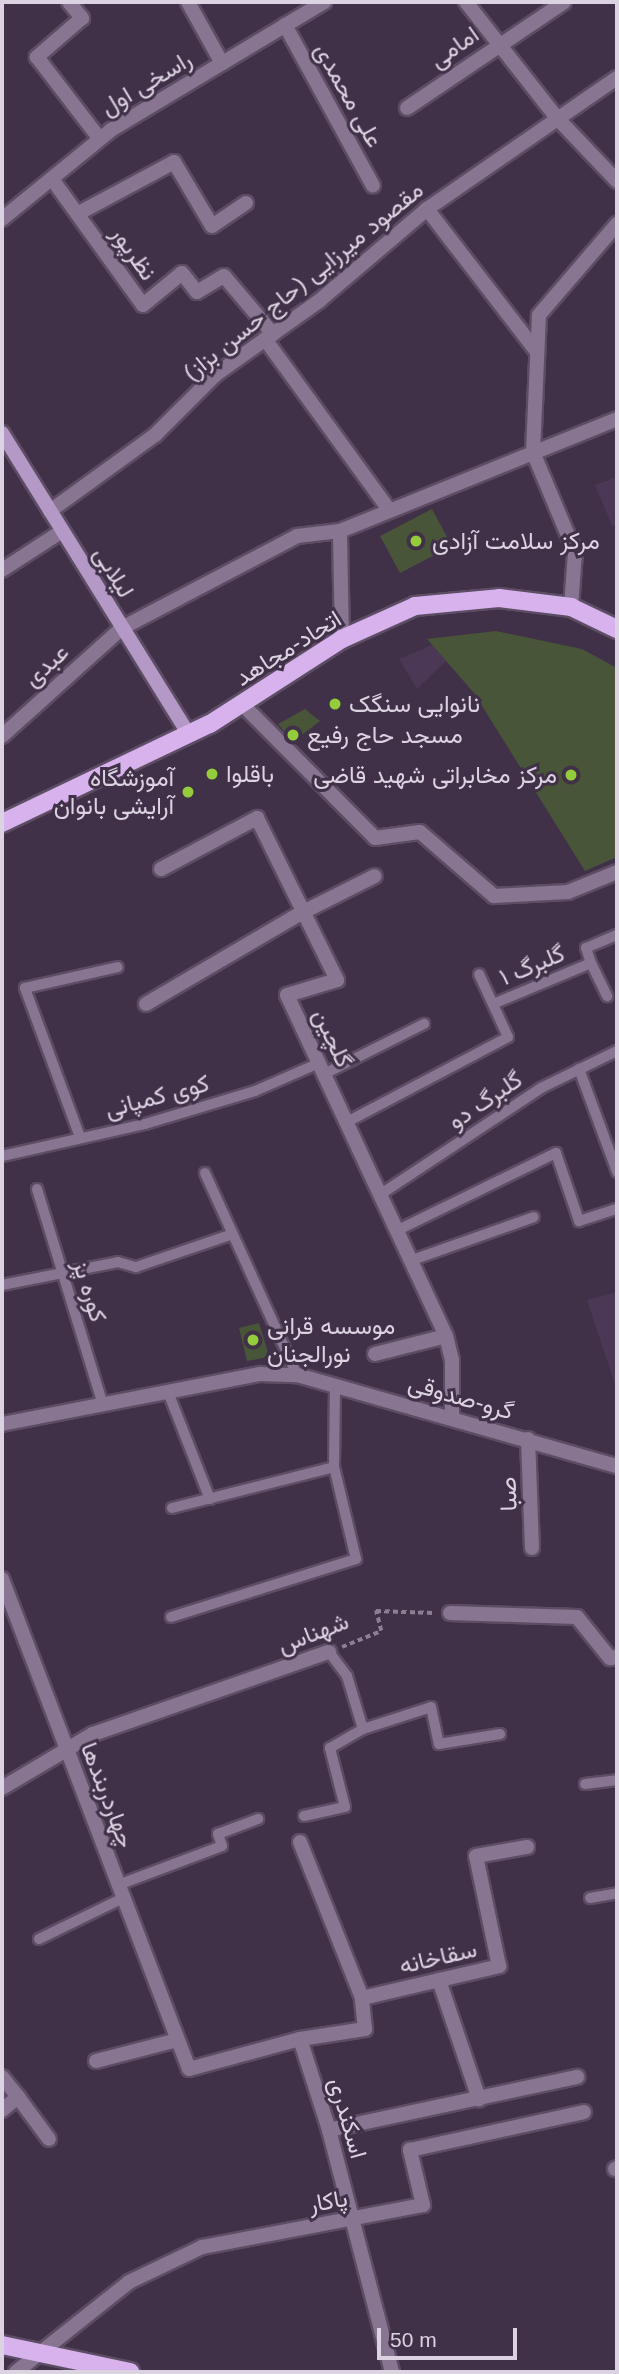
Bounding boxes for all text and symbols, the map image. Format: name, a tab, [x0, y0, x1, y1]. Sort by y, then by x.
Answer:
street label: امامی	[424, 20, 484, 74]
street label: علی محمدی	[309, 38, 389, 152]
street label: راسخی اول	[95, 45, 197, 121]
street label: مقصود میرزایی (حاج حسن بزاز)	[177, 175, 429, 387]
street label: نظرپور	[105, 220, 163, 286]
place label: مرکز سلامت آزادی	[432, 527, 600, 555]
marker: مرکز سلامت آزادی	[406, 531, 426, 551]
street label: لیلابی	[88, 541, 140, 603]
street label: اتحاد-مجاهد	[230, 604, 346, 692]
street label: عبدی	[18, 637, 74, 693]
place label: نانوایی سنگک	[349, 690, 480, 718]
marker: نانوایی سنگک	[327, 696, 343, 712]
place label: مسجد حاج رفیع	[307, 721, 463, 749]
marker: مسجد حاج رفیع	[285, 727, 301, 743]
place label: باقلوا	[226, 760, 274, 788]
place label: مرکز مخابراتی شهید قاضی	[313, 761, 557, 789]
place label: آموزشگاه آرایشی بانوان	[54, 764, 174, 820]
marker: باقلوا	[204, 766, 220, 782]
marker: مرکز مخابراتی شهید قاضی	[563, 767, 579, 783]
marker: آموزشگاه آرایشی بانوان	[180, 784, 196, 800]
street label: گلبرگ ۱	[495, 938, 569, 992]
street label: گلچین	[307, 1004, 359, 1072]
street label: گلبرگ دو	[442, 1065, 528, 1135]
street label: کوی کمپانی	[102, 1068, 212, 1124]
street label: کوره پز	[67, 1257, 113, 1325]
place label: موسسه قرانی نورالجنان	[267, 1312, 395, 1368]
marker: موسسه قرانی نورالجنان	[245, 1332, 261, 1348]
street label: گرو-صدوقی	[405, 1368, 517, 1426]
street label: صبا	[493, 1476, 523, 1512]
street label: شهناس	[273, 1606, 353, 1660]
street label: چهاردربندها	[75, 1738, 141, 1852]
street label: سقاخانه	[396, 1934, 480, 1980]
street label: اسکندری	[323, 2074, 373, 2162]
street label: پاکار	[306, 2183, 350, 2219]
scale bar	[381, 2314, 521, 2358]
text: 50 m	[390, 2328, 437, 2351]

